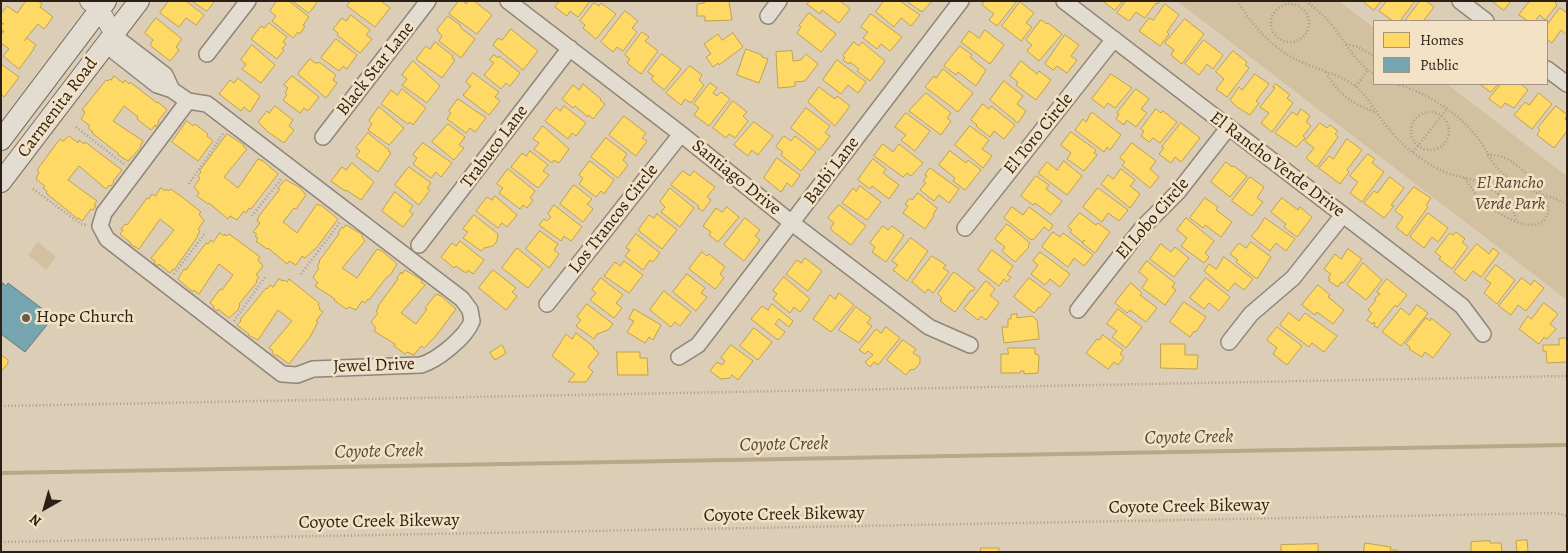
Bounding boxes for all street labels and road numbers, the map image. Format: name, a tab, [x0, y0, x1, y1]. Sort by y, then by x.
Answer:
street label: Black Star Lane	[333, 18, 419, 120]
street label: Carmenita Road	[13, 54, 103, 162]
street label: El Toro Circle	[1000, 89, 1078, 179]
street label: Trabuco Lane	[457, 101, 533, 193]
street label: El Rancho Verde Drive	[1205, 107, 1349, 223]
street label: Barbi Lane	[800, 133, 864, 209]
street label: Santiago Drive	[687, 135, 785, 221]
street label: Los Trancos Circle	[565, 160, 663, 278]
street label: El Lobo Circle	[1112, 174, 1194, 264]
street label: Jewel Drive	[333, 354, 415, 378]
street label: Coyote Creek Bikeway	[1108, 495, 1270, 519]
street label: Coyote Creek Bikeway	[703, 503, 865, 527]
street label: Coyote Creek Bikeway	[298, 510, 460, 534]

